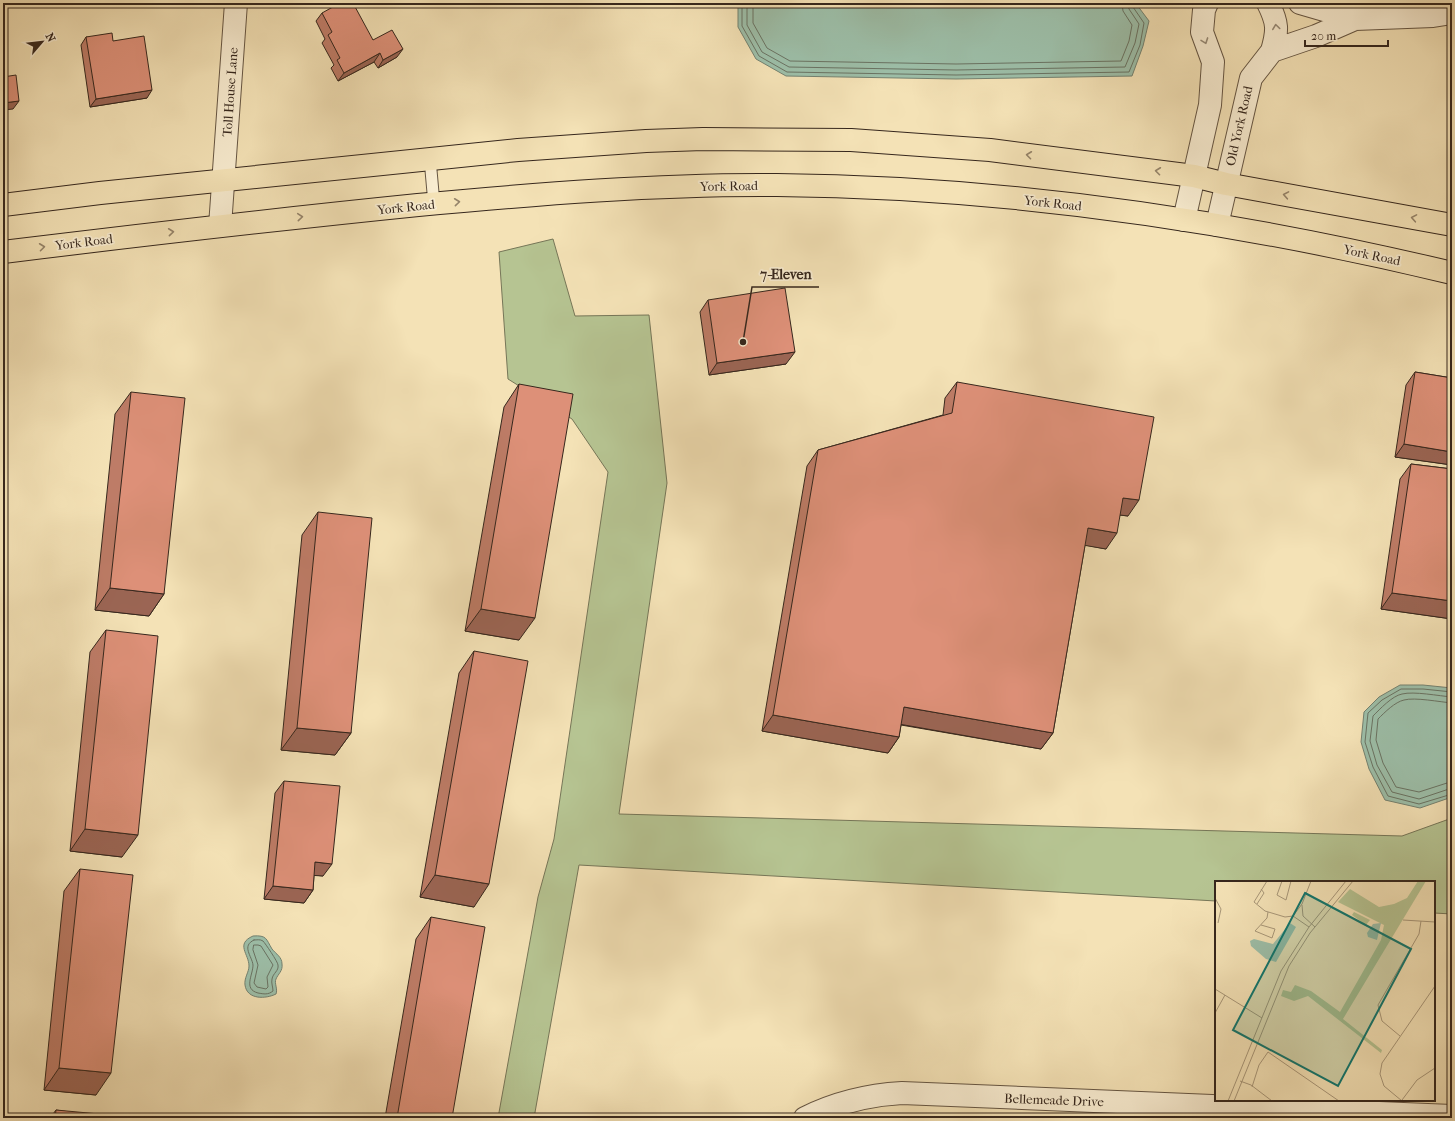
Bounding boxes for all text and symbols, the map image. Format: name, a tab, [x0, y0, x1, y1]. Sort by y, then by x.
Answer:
north arrow	[22, 22, 62, 62]
scale bar	[1305, 22, 1388, 48]
one-way arrow	[1272, 24, 1281, 30]
text: 20 m	[1311, 29, 1336, 43]
text: N	[43, 31, 58, 45]
one-way arrow	[1200, 37, 1209, 44]
street label: Toll House Lane	[219, 46, 241, 137]
street label: Old York Road	[1223, 84, 1256, 167]
one-way arrow	[1026, 151, 1032, 160]
one-way arrow	[1155, 167, 1161, 176]
street label: York Road	[699, 178, 759, 194]
one-way arrow	[1283, 191, 1289, 199]
street label: York Road	[1022, 192, 1084, 214]
street label: York Road	[375, 196, 437, 218]
one-way arrow	[454, 197, 460, 206]
one-way arrow	[297, 212, 303, 221]
one-way arrow	[1411, 214, 1417, 223]
one-way arrow	[168, 228, 174, 237]
street label: York Road	[53, 231, 115, 253]
street label: York Road	[1341, 241, 1403, 269]
one-way arrow	[39, 243, 45, 252]
callout: 7-Eleven	[752, 261, 819, 287]
text: 7-Eleven	[759, 266, 813, 283]
inset map	[1215, 881, 1435, 1101]
street label: Bellemeade Drive	[1004, 1091, 1105, 1109]

